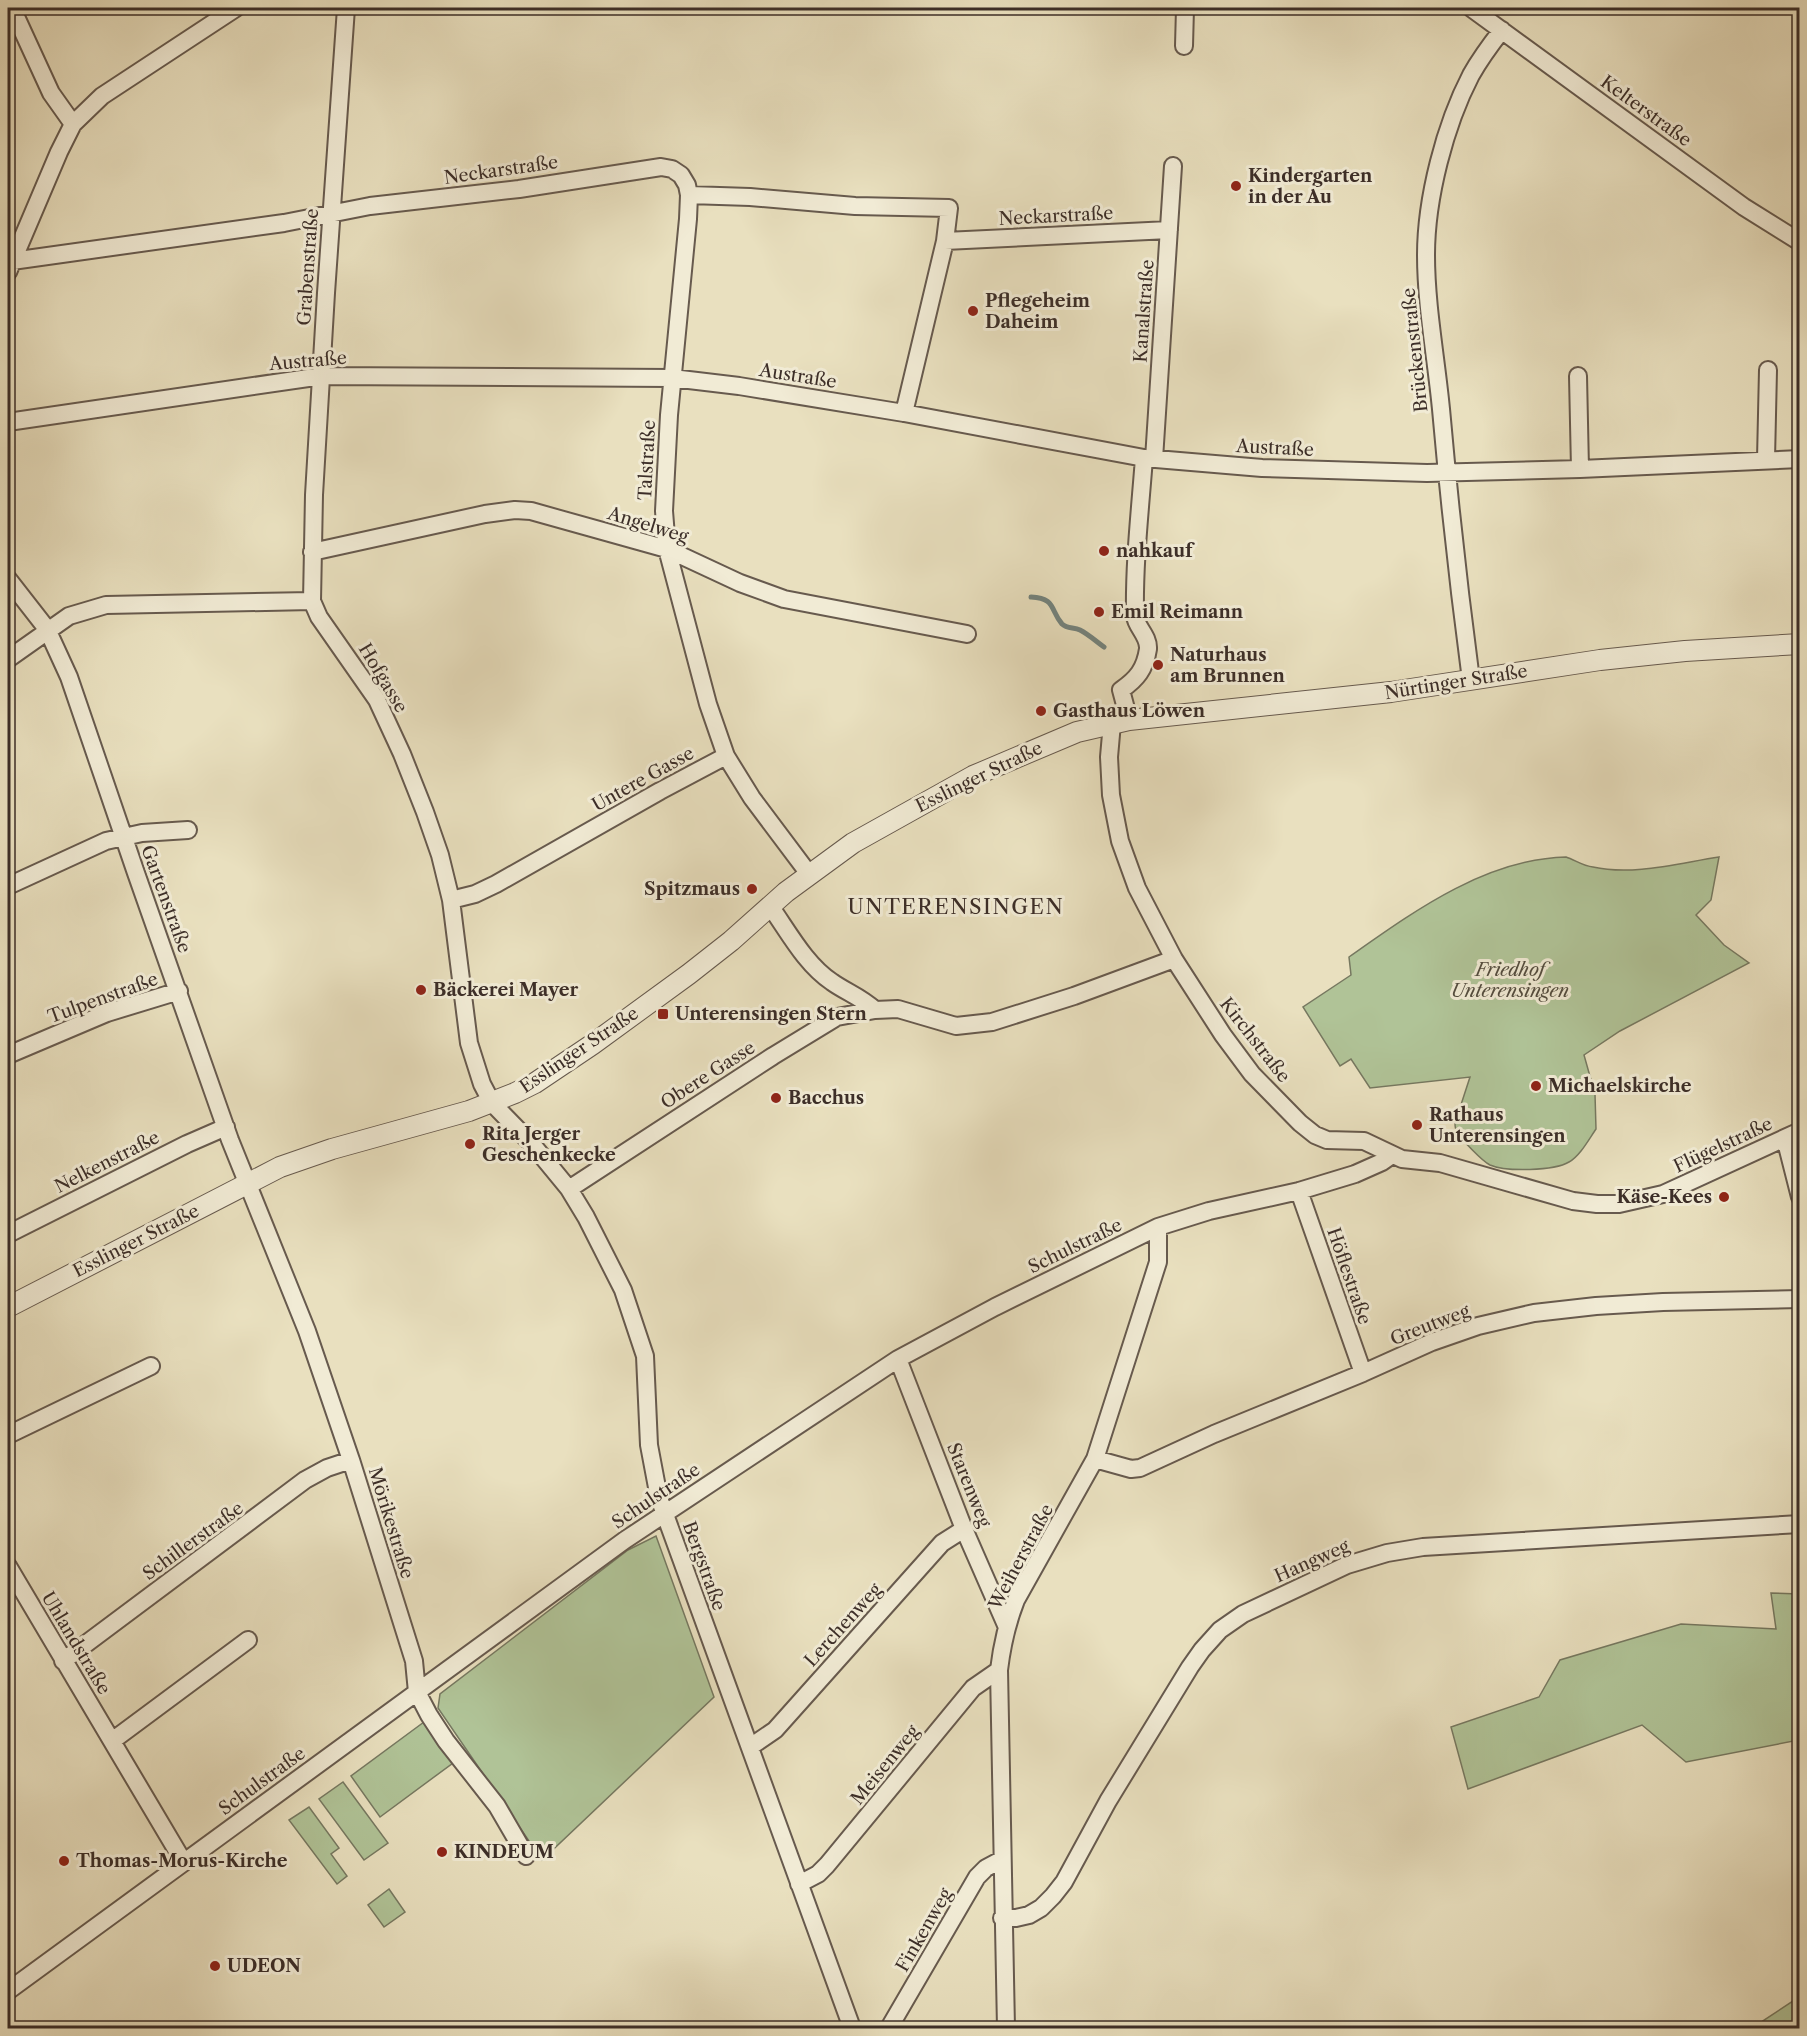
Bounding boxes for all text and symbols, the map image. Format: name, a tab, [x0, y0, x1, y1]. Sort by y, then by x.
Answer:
street label: Kelterstraße	[1596, 71, 1696, 151]
street label: Neckarstraße	[443, 151, 559, 189]
place label: Kindergarten in der Au	[1248, 165, 1373, 208]
marker: Kindergarten in der Au	[1229, 179, 1243, 193]
street label: Neckarstraße	[998, 202, 1114, 230]
street label: Grabenstraße	[293, 208, 323, 326]
street label: Kanalstraße	[1129, 259, 1159, 363]
street label: Brückenstraße	[1398, 287, 1432, 413]
place label: Pflegeheim Daheim	[985, 290, 1090, 333]
marker: Pflegeheim Daheim	[966, 304, 980, 318]
street label: Austraße	[267, 347, 348, 375]
street label: Austraße	[757, 359, 838, 393]
street label: Talstraße	[634, 419, 660, 501]
street label: Austraße	[1235, 435, 1314, 461]
street label: Angelweg	[604, 502, 691, 548]
place label: nahkauf	[1116, 540, 1195, 562]
marker: nahkauf	[1097, 544, 1111, 558]
place label: Emil Reimann	[1111, 601, 1244, 623]
marker: Emil Reimann	[1092, 605, 1106, 619]
street label: Hofgasse	[354, 639, 412, 717]
place label: Naturhaus am Brunnen	[1170, 644, 1285, 687]
marker: Naturhaus am Brunnen	[1151, 658, 1165, 672]
street label: Nürtinger Straße	[1383, 660, 1529, 704]
place label: Gasthaus Löwen	[1053, 700, 1206, 722]
marker: Gasthaus Löwen	[1034, 704, 1048, 718]
street label: Esslinger Straße	[912, 737, 1046, 817]
street label: Untere Gasse	[588, 742, 698, 816]
street label: Gartenstraße	[136, 842, 196, 956]
place label: Spitzmaus	[644, 878, 740, 900]
marker: Spitzmaus	[745, 882, 759, 896]
district label: UNTERENSINGEN	[848, 894, 1064, 919]
park label: Friedhof Unterensingen	[1451, 959, 1569, 1002]
street label: Tulpenstraße	[45, 968, 161, 1028]
place label: Bäckerei Mayer	[433, 979, 579, 1001]
marker: Bäckerei Mayer	[414, 983, 428, 997]
street label: Kirchstraße	[1215, 993, 1295, 1087]
street label: Esslinger Straße	[515, 1002, 643, 1098]
place label: Unterensingen Stern	[675, 1003, 867, 1025]
marker: Unterensingen Stern	[656, 1007, 670, 1021]
street label: Obere Gasse	[657, 1036, 759, 1114]
place label: Michaelskirche	[1548, 1075, 1692, 1097]
marker: Michaelskirche	[1529, 1079, 1543, 1093]
place label: Bacchus	[788, 1087, 864, 1109]
marker: Bacchus	[769, 1091, 783, 1105]
place label: Rathaus Unterensingen	[1429, 1104, 1566, 1147]
street label: Flügelstraße	[1670, 1113, 1776, 1177]
marker: Rathaus Unterensingen	[1410, 1118, 1424, 1132]
place label: Rita Jerger Geschenkecke	[482, 1123, 616, 1166]
street label: Nelkenstraße	[51, 1126, 163, 1198]
marker: Rita Jerger Geschenkecke	[463, 1137, 477, 1151]
place label: Käse-Kees	[1616, 1186, 1712, 1208]
marker: Käse-Kees	[1717, 1190, 1731, 1204]
street label: Esslinger Straße	[69, 1200, 203, 1282]
street label: Schulstraße	[1025, 1214, 1125, 1278]
street label: Höflestraße	[1322, 1225, 1376, 1327]
street label: Greutweg	[1387, 1300, 1473, 1350]
street label: Starenweg	[942, 1440, 996, 1531]
street label: Schulstraße	[608, 1458, 704, 1534]
street label: Mörikestraße	[364, 1465, 418, 1581]
street label: Schillerstraße	[138, 1497, 248, 1585]
street label: Weiherstraße	[984, 1500, 1058, 1614]
street label: Bergstraße	[678, 1518, 730, 1614]
street label: Hangweg	[1271, 1535, 1353, 1587]
street label: Lerchenweg	[800, 1578, 887, 1671]
street label: Uhlandstraße	[37, 1588, 115, 1698]
street label: Meisenweg	[846, 1720, 924, 1809]
street label: Schulstraße	[214, 1742, 310, 1820]
place label: KINDEUM	[454, 1841, 554, 1863]
marker: KINDEUM	[435, 1845, 449, 1859]
place label: Thomas-Morus-Kirche	[76, 1850, 288, 1872]
marker: Thomas-Morus-Kirche	[57, 1854, 71, 1868]
street label: Finkenweg	[891, 1884, 957, 1976]
place label: UDEON	[227, 1955, 301, 1977]
marker: UDEON	[208, 1959, 222, 1973]

